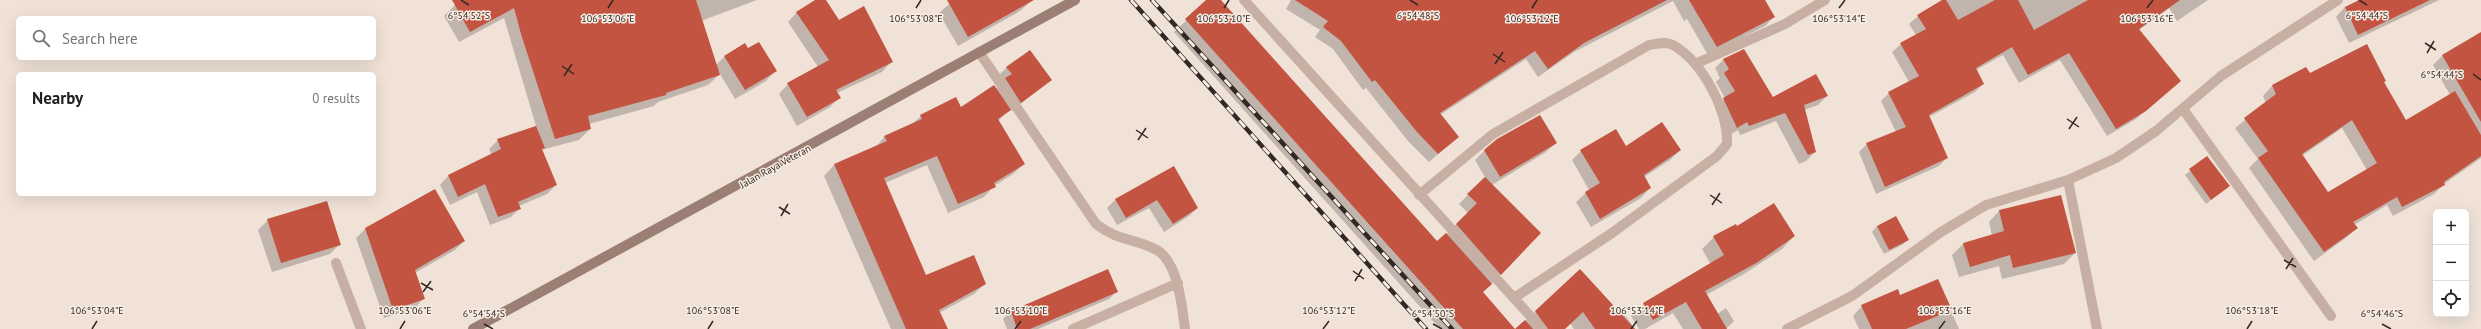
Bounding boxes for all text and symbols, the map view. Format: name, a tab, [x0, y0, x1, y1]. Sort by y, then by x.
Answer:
text: 6°54'52"S	[448, 9, 490, 22]
text: 6°54'48"S	[1397, 9, 1439, 22]
text: 6°54'44"S	[2346, 9, 2388, 22]
text: 106°53'06"E	[581, 12, 635, 25]
text: 106°53'08"E	[889, 12, 943, 25]
text: 106°53'10"E	[1197, 12, 1251, 25]
text: 106°53'12"E	[1505, 12, 1559, 25]
text: 106°53'14"E	[1812, 12, 1866, 25]
text: 106°53'16"E	[2120, 12, 2174, 25]
search box	[16, 16, 376, 60]
icon: search	[30, 27, 52, 49]
text: Search here	[62, 29, 138, 48]
text: 6°54'44"S	[2421, 68, 2463, 81]
text: Nearby	[32, 87, 83, 109]
text: 0 results	[312, 90, 360, 107]
street label: Jalan Raya Veteran	[737, 142, 813, 192]
map controls	[2433, 209, 2469, 317]
button: +	[2433, 209, 2469, 245]
button: −	[2433, 245, 2469, 281]
button: locate	[2433, 281, 2469, 317]
text: 106°53'04"E	[70, 304, 124, 317]
text: 106°53'06"E	[378, 304, 432, 317]
text: 106°53'08"E	[686, 304, 740, 317]
text: 106°53'10"E	[994, 304, 1048, 317]
text: 106°53'12"E	[1302, 304, 1356, 317]
text: 106°53'14"E	[1610, 304, 1664, 317]
text: 106°53'16"E	[1918, 304, 1972, 317]
text: 106°53'18"E	[2225, 304, 2279, 317]
text: 6°54'54"S	[463, 307, 505, 320]
text: 6°54'50"S	[1412, 307, 1454, 320]
text: 6°54'46"S	[2361, 307, 2403, 320]

